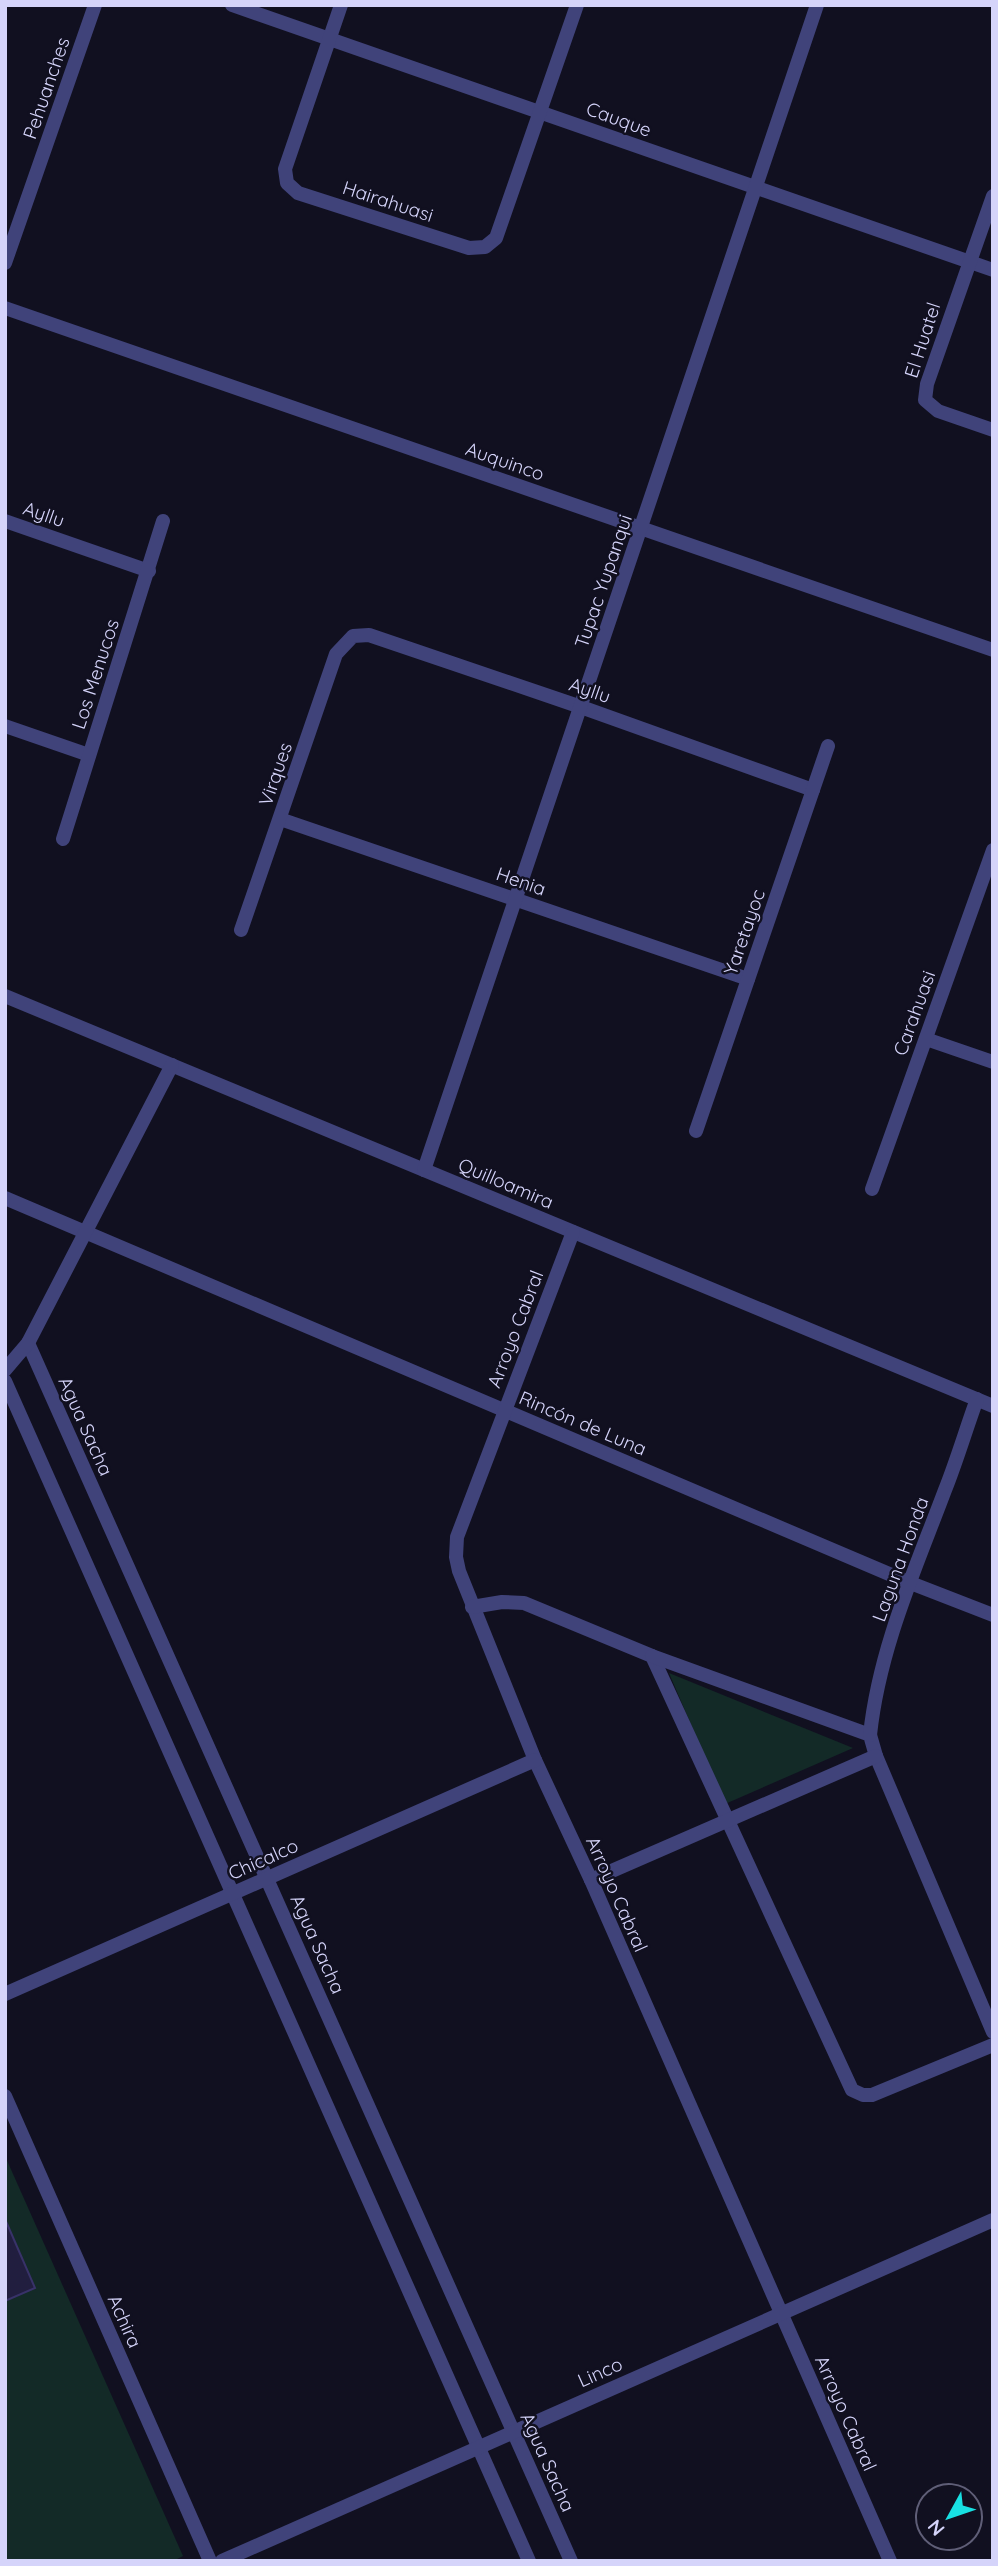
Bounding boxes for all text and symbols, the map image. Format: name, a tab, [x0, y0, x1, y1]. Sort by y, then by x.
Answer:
street label: Pehuanches	[17, 34, 75, 142]
street label: Cauque	[583, 96, 655, 142]
street label: Hairahuasi	[340, 175, 436, 227]
street label: El Huatel	[899, 299, 945, 381]
street label: Auquinco	[463, 436, 547, 486]
street label: Ayllu	[20, 496, 68, 532]
street label: Tupac Yupanqui	[569, 511, 637, 651]
street label: Los Menucos	[66, 616, 124, 732]
street label: Ayllu	[566, 672, 614, 708]
street label: Virques	[253, 739, 297, 809]
street label: Henia	[493, 861, 549, 901]
street label: Yaretayoc	[718, 886, 770, 978]
street label: Carahuasi	[888, 967, 940, 1059]
street label: Quilloamira	[455, 1152, 557, 1214]
street label: Arroyo Cabral	[482, 1267, 548, 1391]
street label: Agua Sacha	[54, 1373, 118, 1479]
street label: Rincón de Luna	[516, 1385, 650, 1461]
street label: Laguna Honda	[866, 1493, 934, 1625]
street label: Chicalco	[224, 1833, 302, 1885]
street label: Arroyo Cabral	[581, 1833, 653, 1955]
street label: Agua Sacha	[286, 1891, 350, 1997]
street label: Achira	[103, 2291, 147, 2351]
street label: Linco	[574, 2352, 626, 2392]
street label: Arroyo Cabral	[810, 2352, 882, 2474]
street label: Agua Sacha	[516, 2409, 580, 2515]
north arrow	[914, 2482, 984, 2552]
text: N	[922, 2515, 950, 2541]

